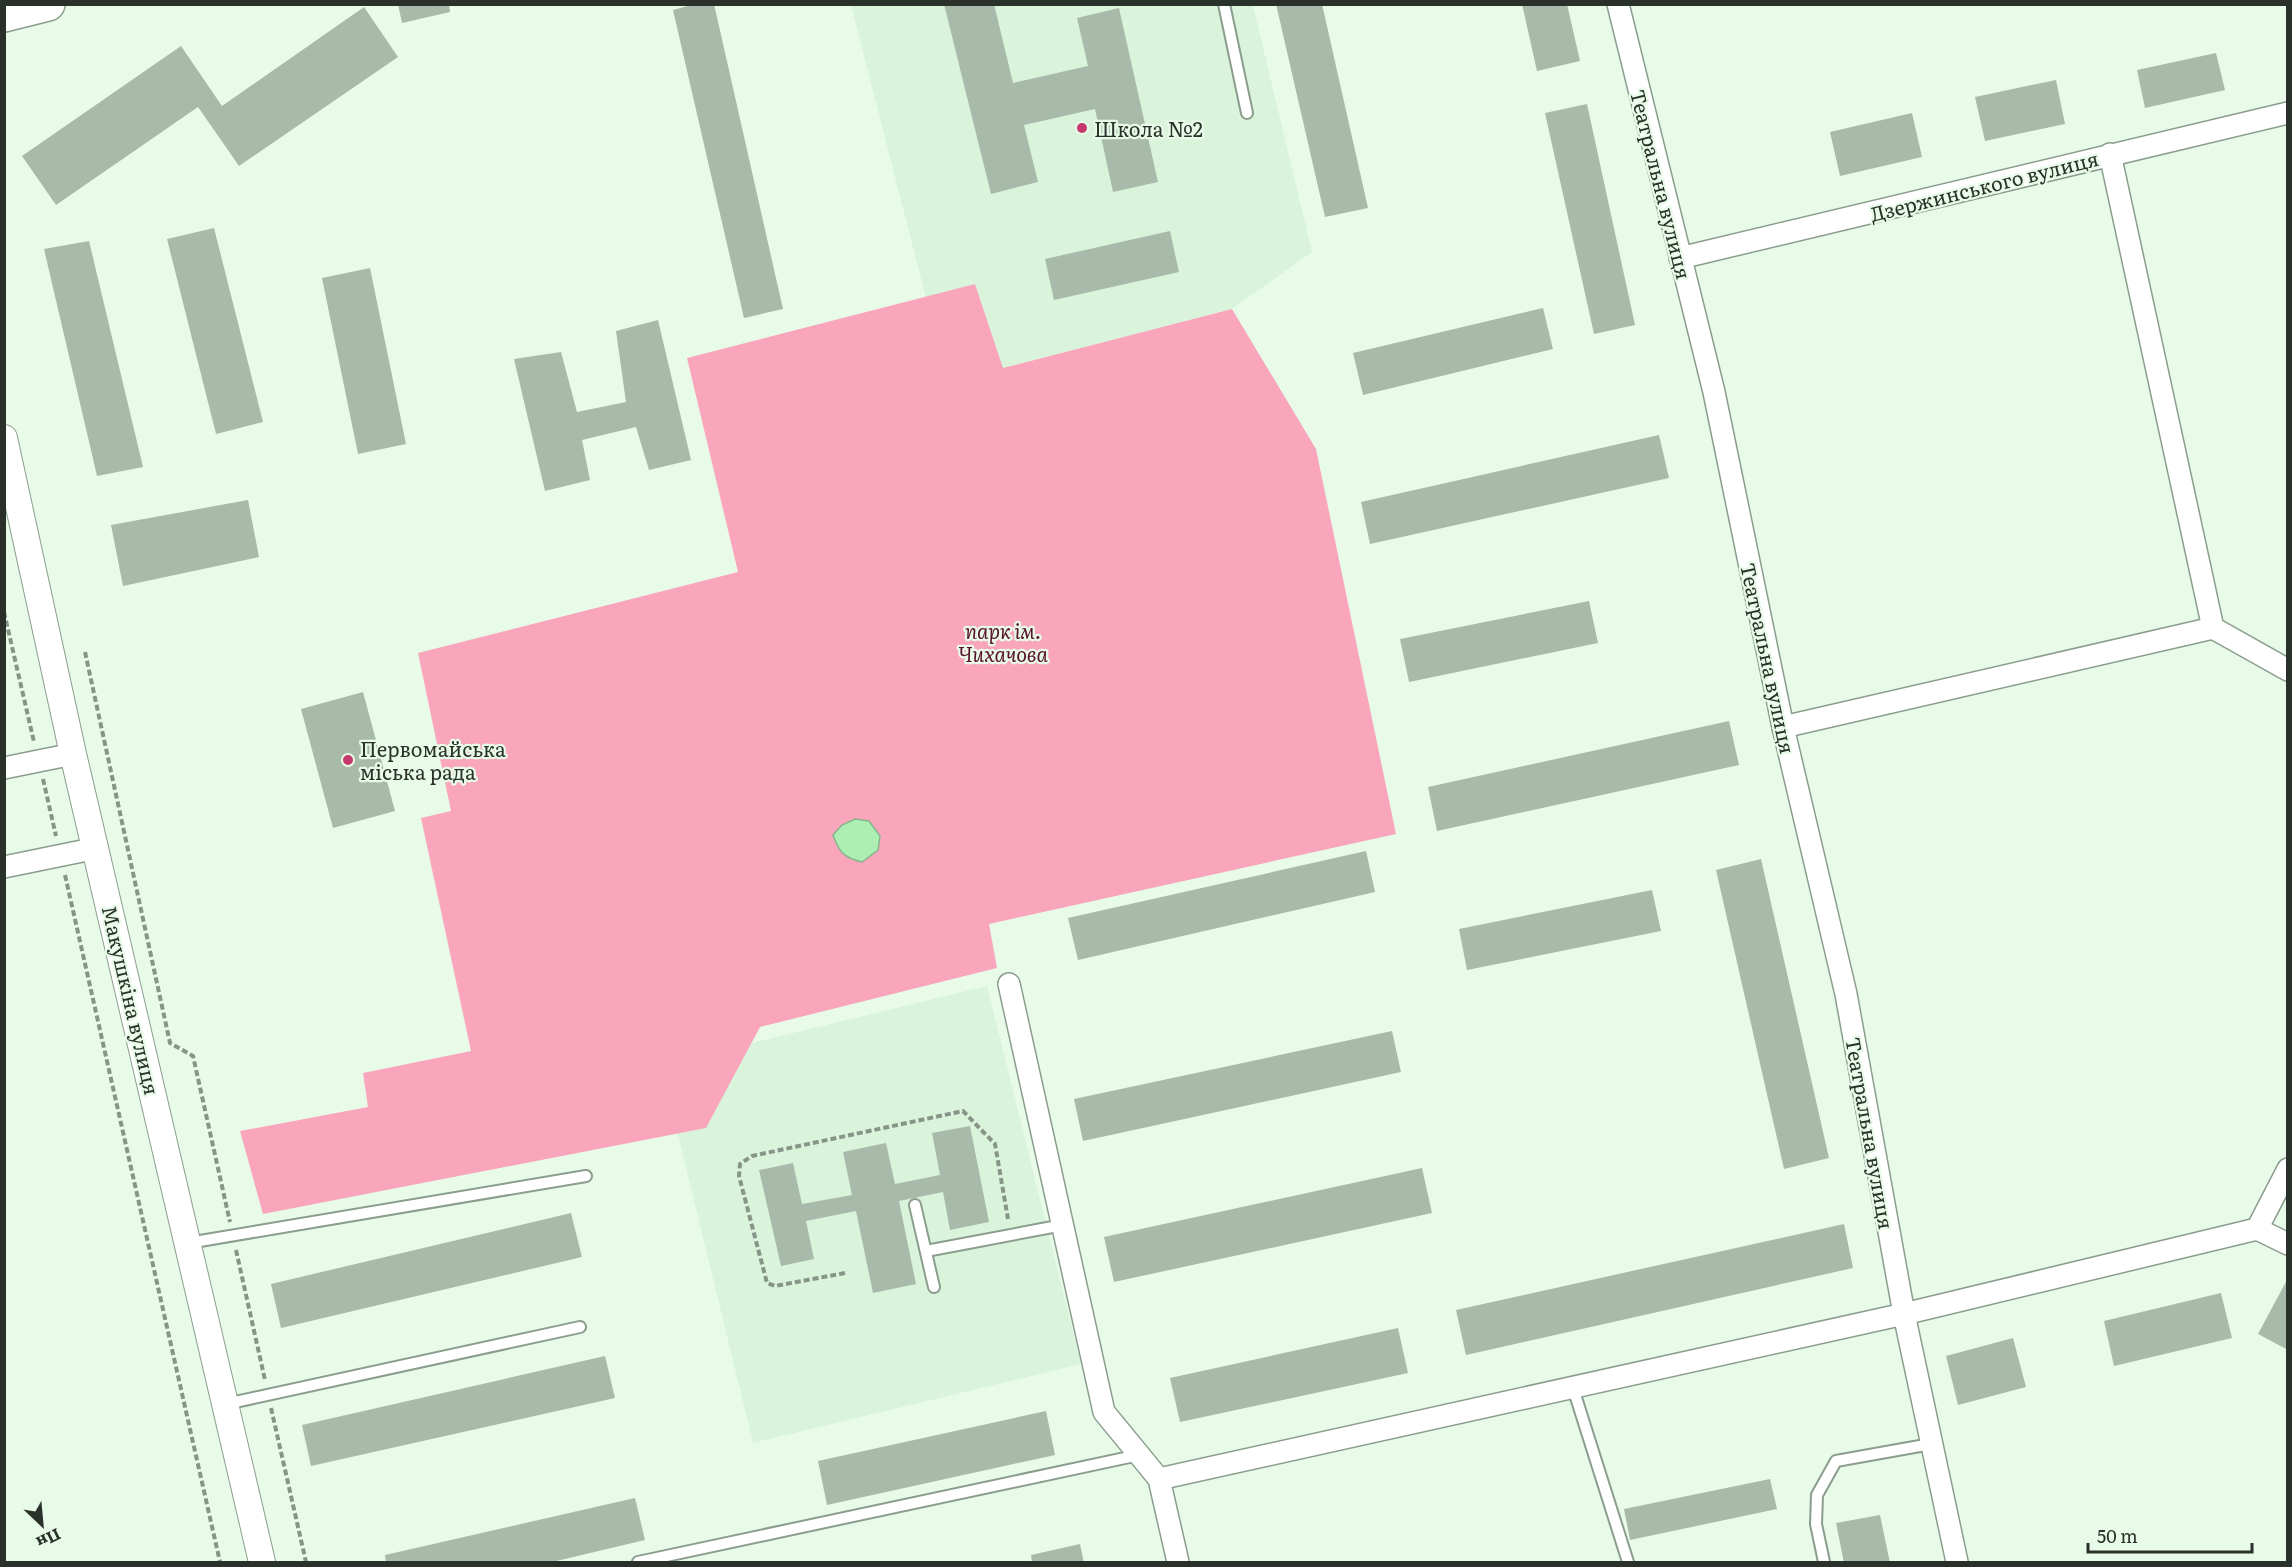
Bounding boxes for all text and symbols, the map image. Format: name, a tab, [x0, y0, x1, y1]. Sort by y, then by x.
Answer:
street label: Театральна вулиця	[1624, 86, 1700, 282]
place label: Школа №2	[1094, 113, 1203, 143]
marker: Школа №2	[1075, 121, 1089, 135]
street label: Дзержинського вулиця	[1867, 142, 2101, 228]
street label: Театральна вулиця	[1734, 560, 1804, 756]
park label: парк ім. Чихачова	[958, 615, 1049, 668]
place label: Первомайська міська рада	[360, 733, 506, 786]
marker: Первомайська міська рада	[341, 753, 355, 767]
street label: Макушкіна вулиця	[96, 902, 168, 1098]
street label: Театральна вулиця	[1839, 1035, 1903, 1231]
north arrow	[12, 1495, 72, 1555]
scale bar	[2088, 1516, 2252, 1554]
text: 50 m	[2097, 1522, 2138, 1549]
text: Пн	[33, 1523, 65, 1556]

